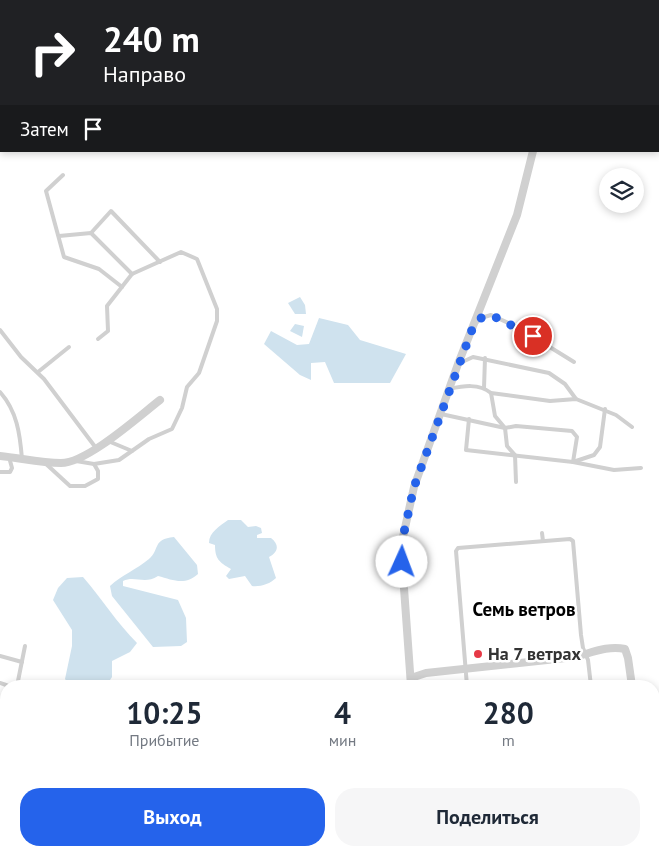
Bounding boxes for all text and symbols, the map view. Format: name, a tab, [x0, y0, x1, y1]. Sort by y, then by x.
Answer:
text: 240 m	[103, 16, 200, 62]
icon: right	[20, 20, 85, 85]
text: Направо	[103, 60, 186, 88]
icon: arrive	[79, 115, 107, 143]
text: Затем	[20, 117, 69, 141]
map controls	[599, 168, 644, 213]
button: layers	[599, 168, 644, 213]
pin	[512, 315, 554, 357]
icon: arrive	[519, 322, 547, 350]
position arrow	[375, 535, 427, 587]
district label: Семь ветров	[472, 597, 576, 621]
place label: На 7 ветрах	[488, 642, 581, 665]
marker: На 7 ветрах	[472, 648, 484, 660]
text: 10:25	[126, 693, 202, 732]
text: 4	[334, 693, 351, 732]
text: 280	[483, 693, 534, 732]
text: Прибытие	[129, 730, 200, 750]
text: мин	[329, 730, 356, 750]
text: m	[502, 730, 515, 750]
button: Выход	[20, 788, 325, 846]
button: Поделиться	[335, 788, 640, 846]

